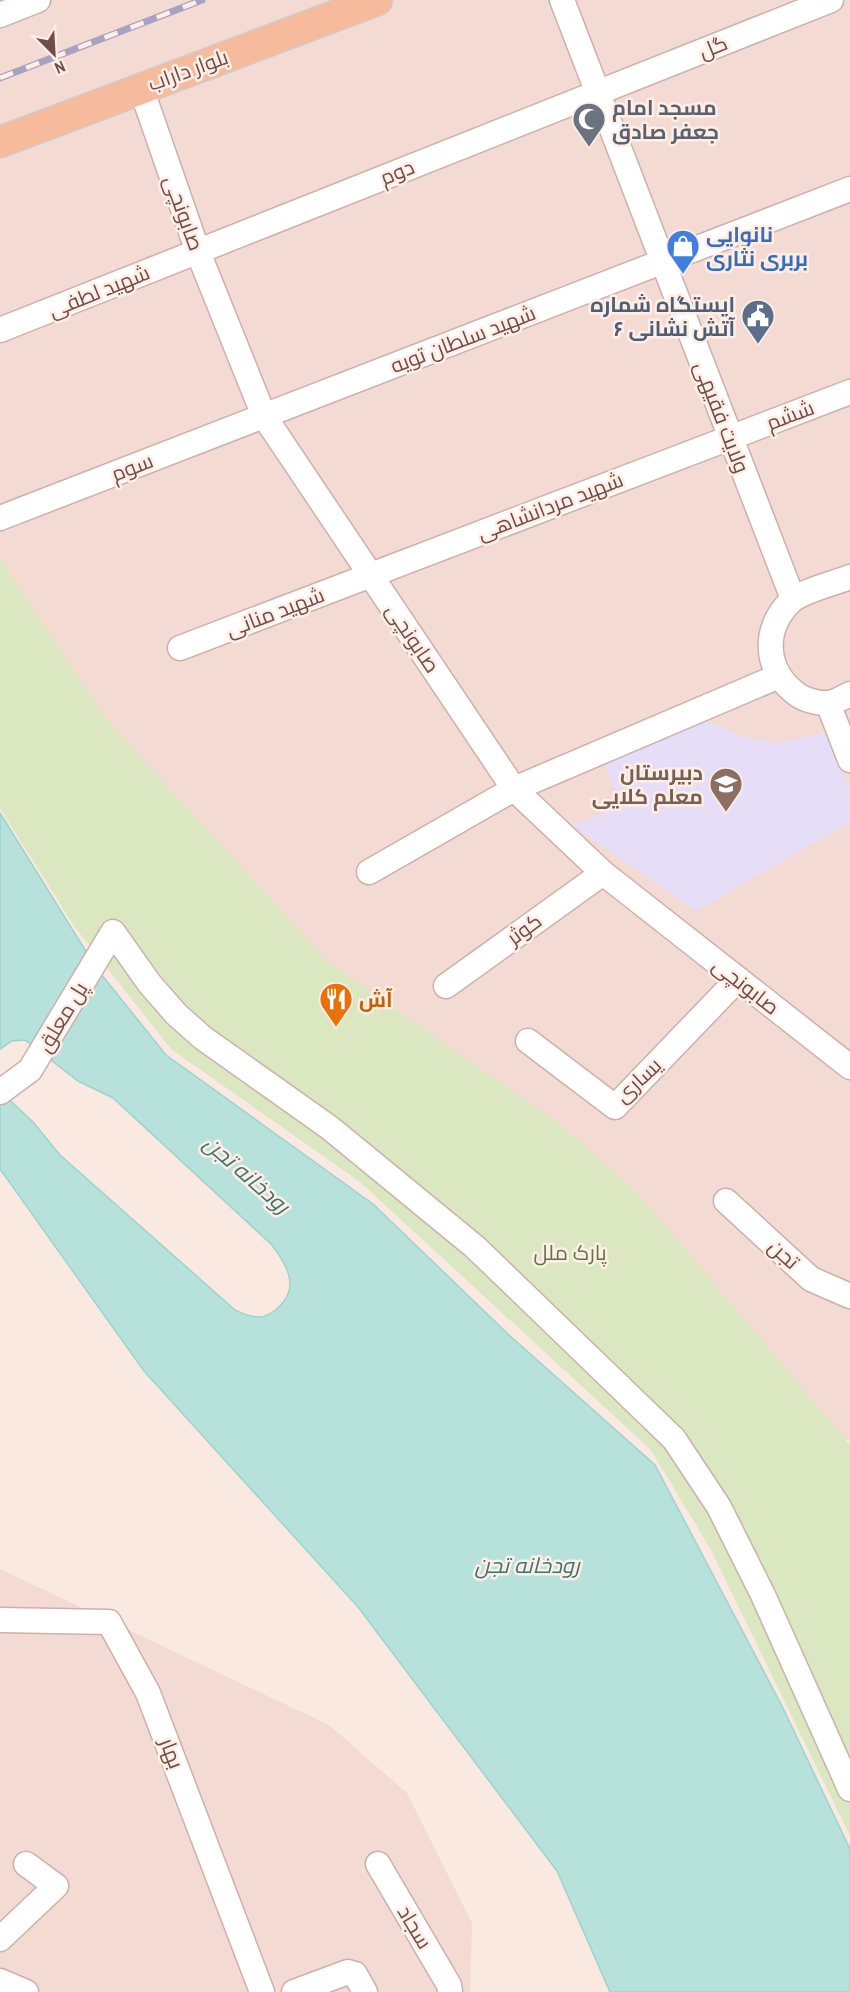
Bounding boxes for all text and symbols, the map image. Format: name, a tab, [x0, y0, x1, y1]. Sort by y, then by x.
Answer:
north arrow	[24, 24, 84, 84]
street label: گل	[694, 28, 732, 66]
street label: بلوار داراب	[144, 42, 232, 98]
text: N	[51, 56, 69, 80]
place label: مسجد امام جعفر صادق	[612, 93, 719, 146]
mosque icon: مسجد امام جعفر صادق	[571, 101, 607, 148]
street label: دوم	[375, 152, 419, 192]
street label: صابونچی	[157, 171, 211, 255]
place label: نانوایی بربری نثاری	[706, 220, 808, 273]
shop icon: نانوایی بربری نثاری	[665, 228, 701, 275]
street label: شهید لطفی	[44, 258, 154, 324]
place label: ایستگاه شماره ۶ آتش نشانی	[590, 290, 735, 343]
street label: شهید سلطان تویه	[386, 298, 540, 380]
public building icon: ایستگاه شماره ۶ آتش نشانی	[740, 298, 776, 345]
street label: ولایت فقیهی	[687, 357, 757, 477]
street label: ششم	[762, 393, 818, 437]
street label: سوم	[107, 446, 157, 488]
street label: شهید مردانشاهی	[473, 465, 627, 547]
street label: شهید منانی	[222, 580, 328, 644]
street label: صابونچی	[379, 598, 447, 678]
place label: دبیرستان معلم کلایی	[592, 758, 703, 811]
school or university icon: دبیرستان معلم کلایی	[708, 766, 744, 813]
street label: کوثر	[500, 906, 548, 952]
street label: صابونچی	[706, 951, 786, 1021]
street label: پل معلق	[30, 976, 94, 1058]
restaurant icon: آش	[318, 981, 354, 1028]
place label: آش	[359, 985, 393, 1014]
street label: یساری	[608, 1051, 668, 1109]
water label: رودخانه تجن	[197, 1128, 297, 1221]
street label: تجن	[762, 1232, 806, 1276]
park label: پارک ملل	[533, 1238, 607, 1267]
water label: رودخانه تجن	[474, 1550, 581, 1580]
street label: بهار	[153, 1732, 191, 1773]
street label: سجاد	[391, 1900, 439, 1954]

